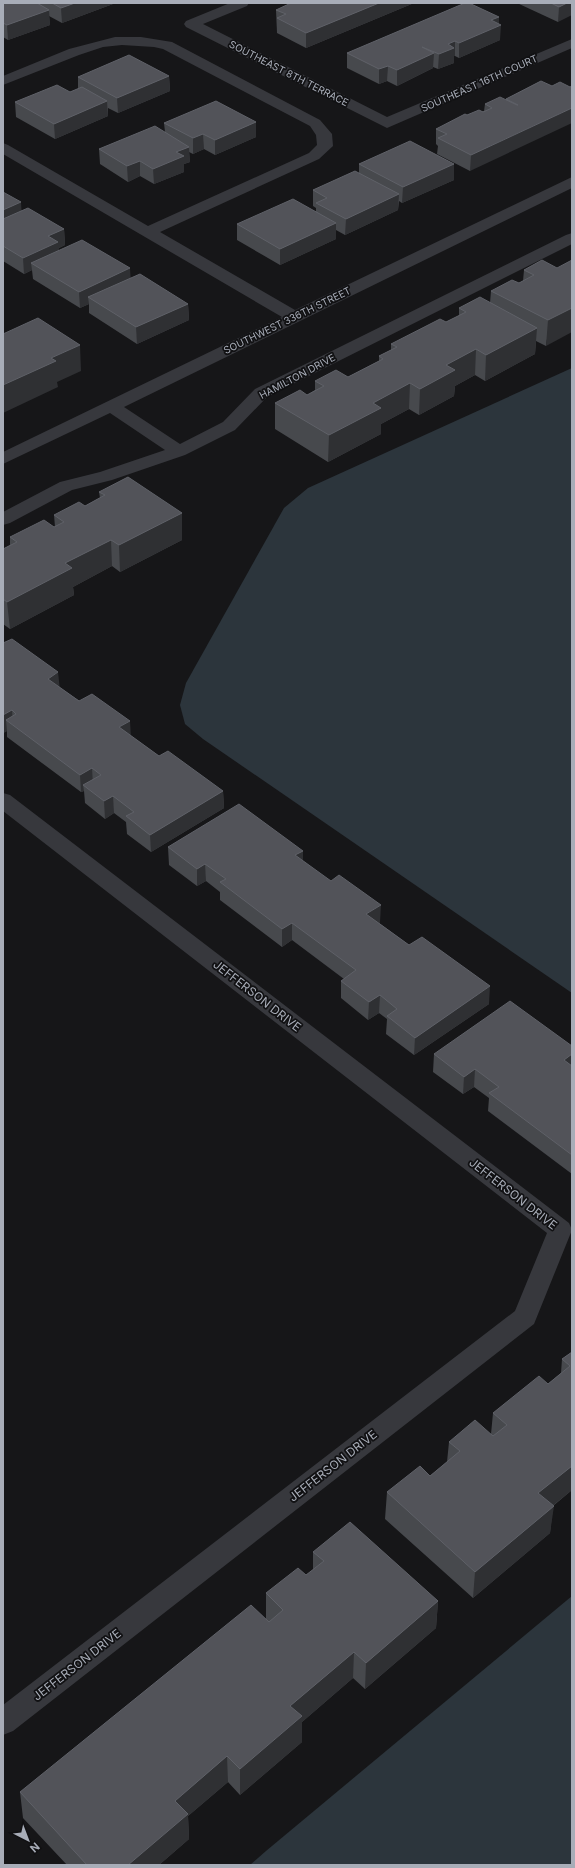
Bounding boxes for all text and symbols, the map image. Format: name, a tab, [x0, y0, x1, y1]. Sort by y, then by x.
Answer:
street label: SOUTHEAST 8TH TERRACE	[227, 38, 351, 108]
street label: SOUTHEAST 16TH COURT	[419, 52, 539, 114]
street label: SOUTHWEST 336TH STREET	[221, 284, 353, 356]
street label: HAMILTON DRIVE	[257, 351, 337, 401]
street label: JEFFERSON DRIVE	[210, 957, 304, 1035]
street label: JEFFERSON DRIVE	[466, 1155, 560, 1233]
street label: JEFFERSON DRIVE	[286, 1427, 380, 1505]
street label: JEFFERSON DRIVE	[30, 1626, 124, 1704]
north arrow	[8, 1820, 48, 1860]
text: N	[27, 1839, 42, 1855]

